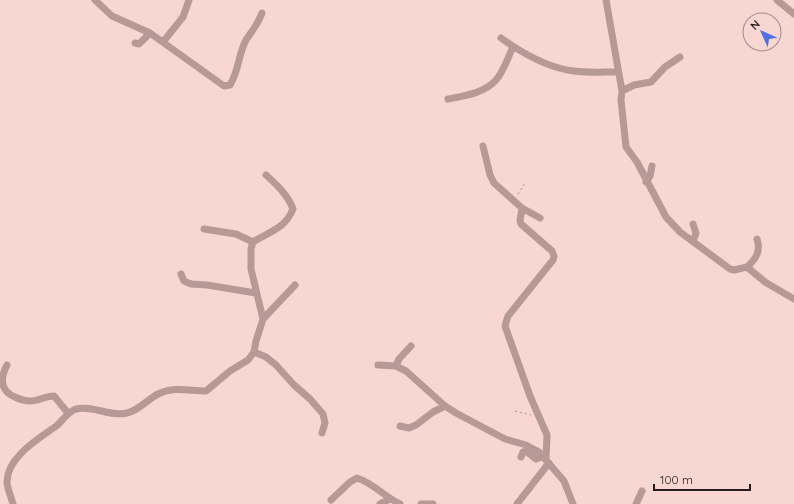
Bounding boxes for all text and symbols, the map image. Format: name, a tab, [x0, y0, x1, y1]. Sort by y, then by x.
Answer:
north arrow	[742, 12, 782, 52]
text: N	[747, 17, 763, 33]
scale bar	[654, 466, 750, 492]
text: 100 m	[660, 472, 693, 487]

